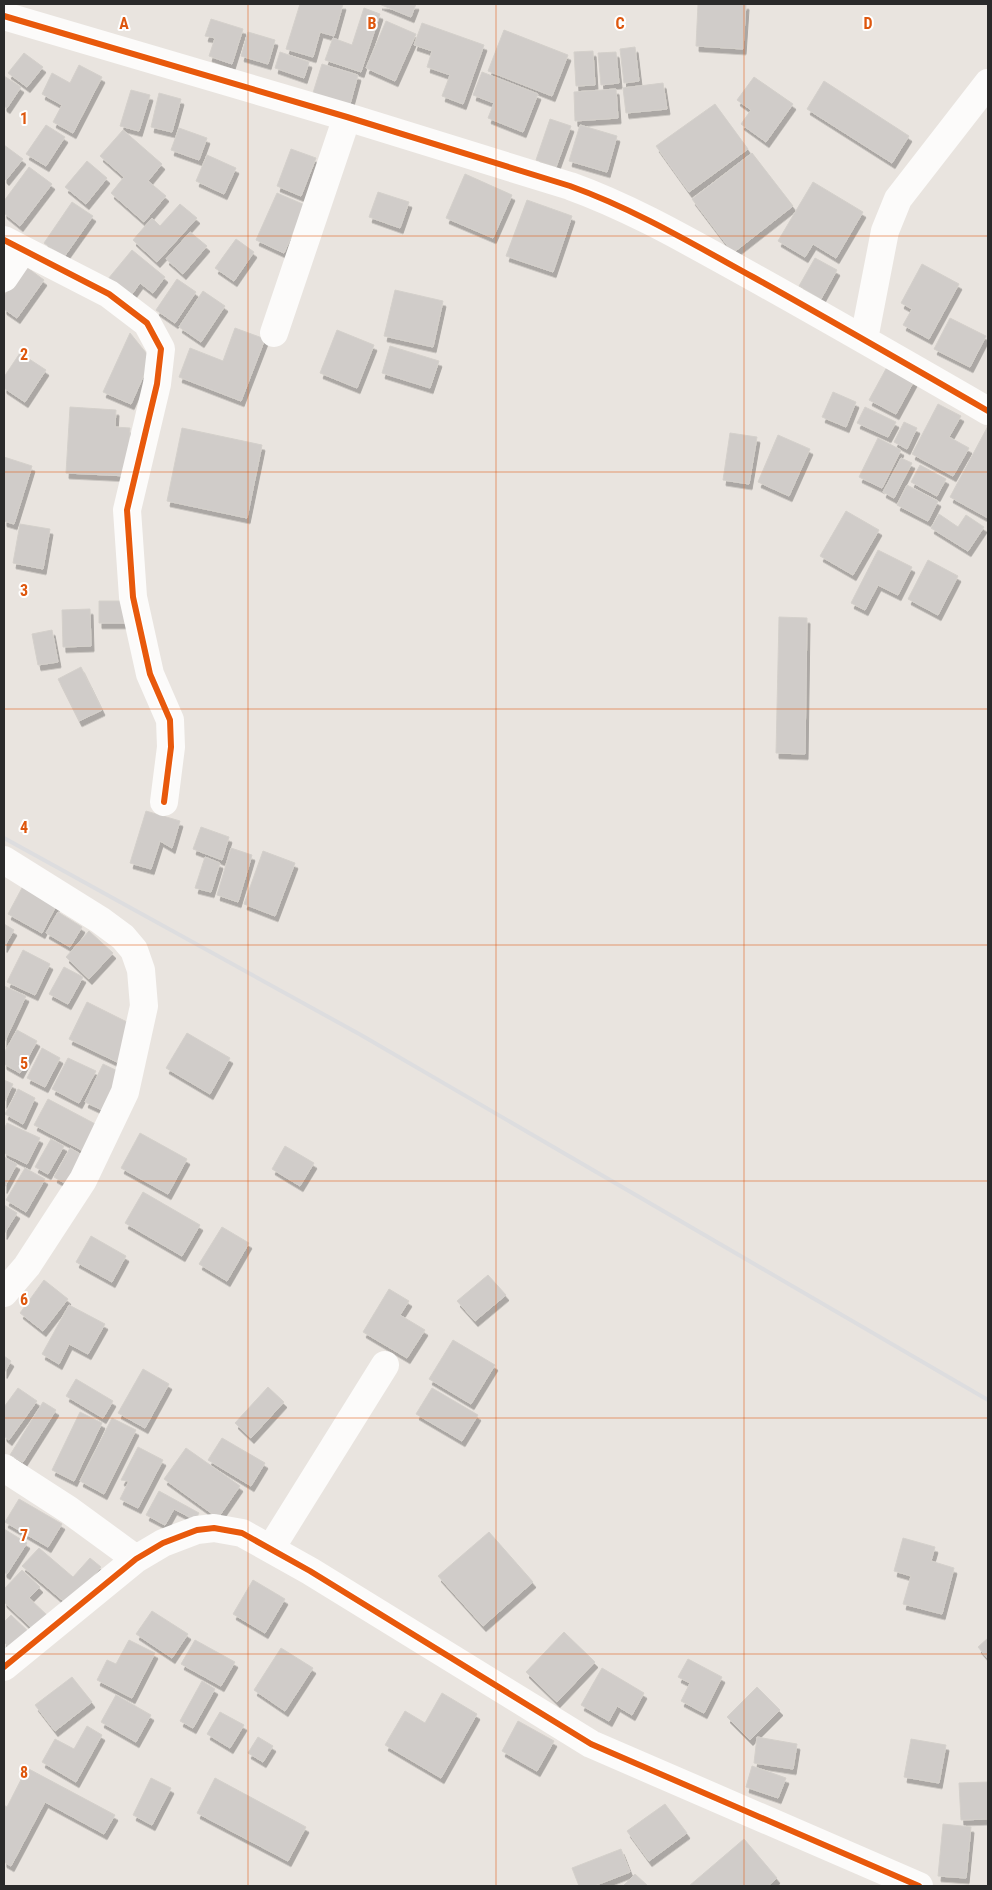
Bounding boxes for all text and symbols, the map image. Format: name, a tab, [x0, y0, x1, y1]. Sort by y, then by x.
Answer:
text: A	[119, 14, 129, 33]
text: B	[368, 14, 377, 33]
text: C	[615, 14, 625, 33]
text: D	[863, 14, 873, 33]
text: 1	[20, 109, 28, 128]
text: 2	[20, 345, 28, 364]
text: 3	[20, 581, 28, 600]
text: 4	[20, 818, 28, 837]
text: 5	[20, 1054, 28, 1073]
text: 6	[20, 1290, 28, 1309]
text: 7	[20, 1526, 28, 1545]
text: 8	[20, 1763, 28, 1782]

